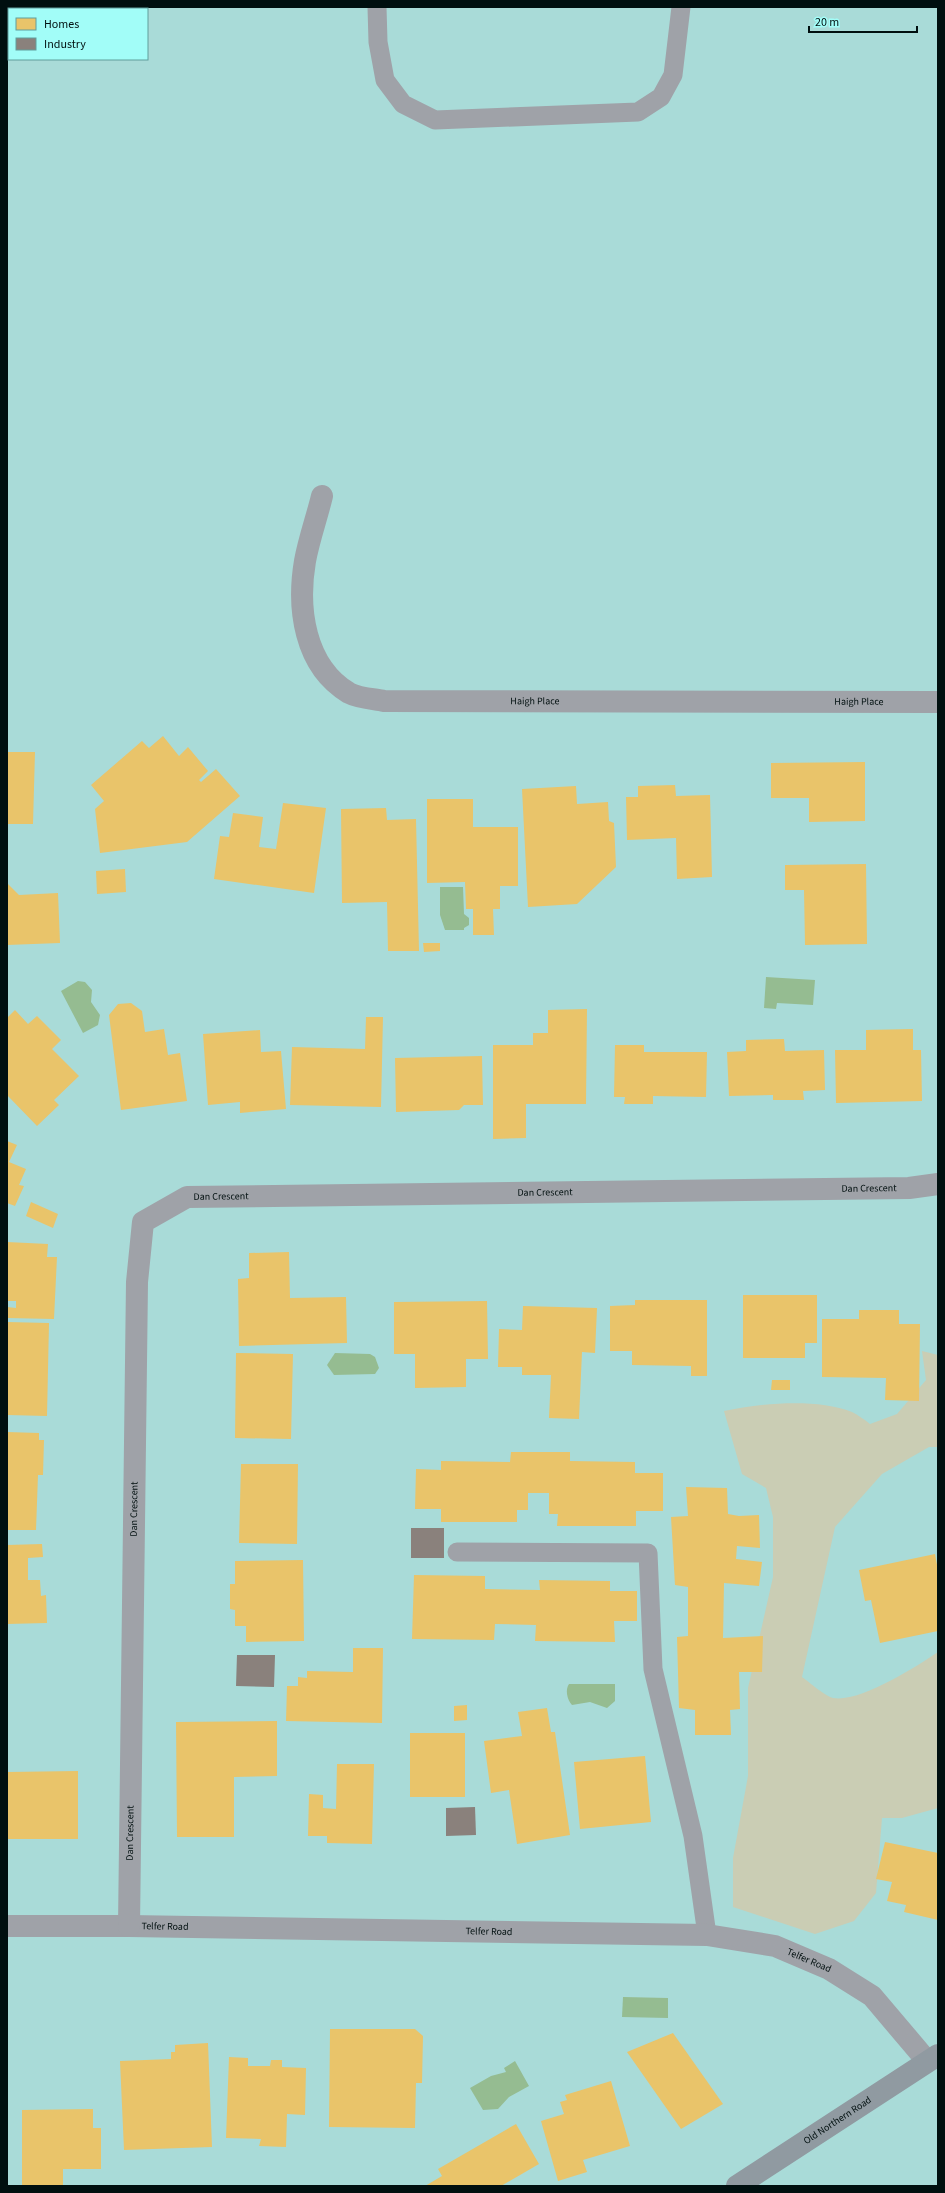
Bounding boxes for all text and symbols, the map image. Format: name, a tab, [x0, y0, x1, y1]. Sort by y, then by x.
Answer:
legend	[8, 8, 148, 60]
scale bar	[809, 8, 917, 34]
text: 20 m	[815, 14, 839, 31]
text: Homes	[44, 16, 79, 33]
text: Industry	[44, 36, 86, 53]
street label: Haigh Place	[510, 694, 560, 708]
street label: Haigh Place	[834, 695, 884, 709]
street label: Dan Crescent	[841, 1181, 897, 1196]
street label: Dan Crescent	[517, 1185, 573, 1200]
street label: Dan Crescent	[193, 1189, 249, 1204]
street label: Dan Crescent	[127, 1481, 142, 1537]
street label: Dan Crescent	[123, 1805, 138, 1861]
street label: Telfer Road	[141, 1919, 189, 1934]
street label: Telfer Road	[465, 1924, 513, 1939]
street label: Telfer Road	[785, 1945, 833, 1976]
street label: Old Northern Road	[801, 2093, 874, 2148]

